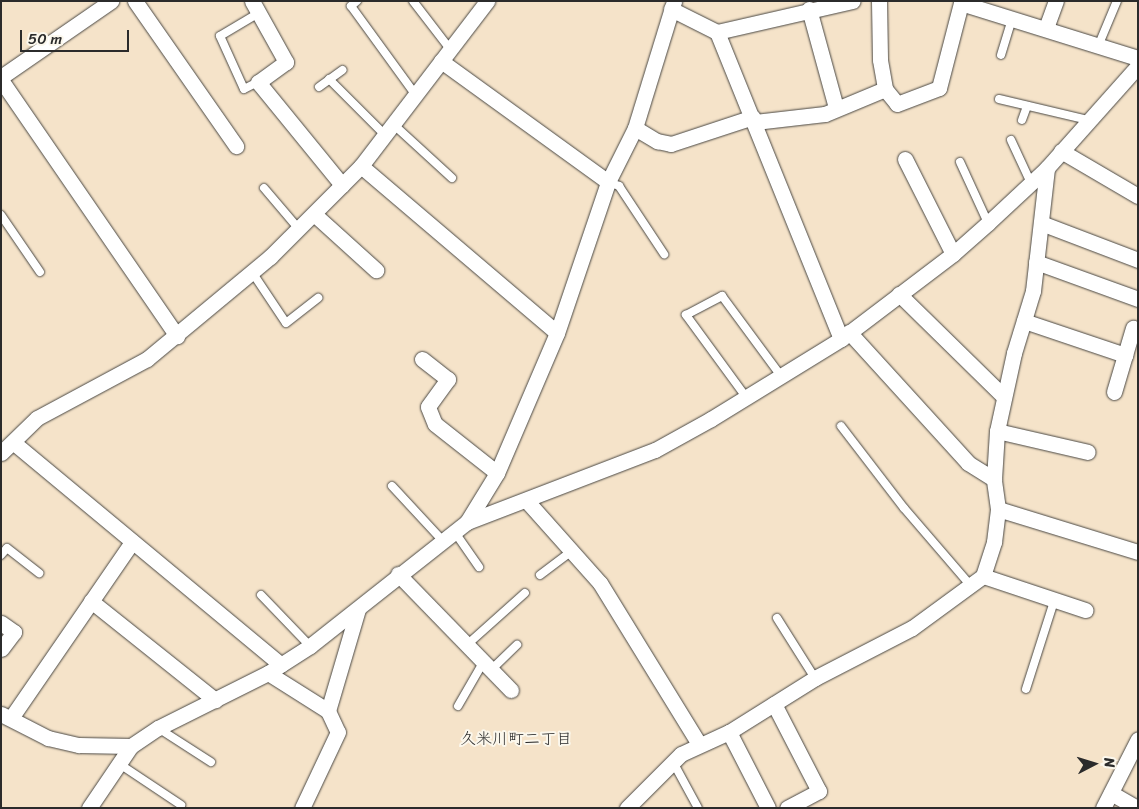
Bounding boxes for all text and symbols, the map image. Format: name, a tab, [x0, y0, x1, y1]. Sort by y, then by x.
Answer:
scale bar	[22, 20, 131, 52]
text: 50 m	[28, 26, 62, 52]
district label: 久米川町二丁目	[460, 729, 572, 749]
north arrow	[1069, 739, 1119, 789]
text: N	[1097, 757, 1122, 769]

